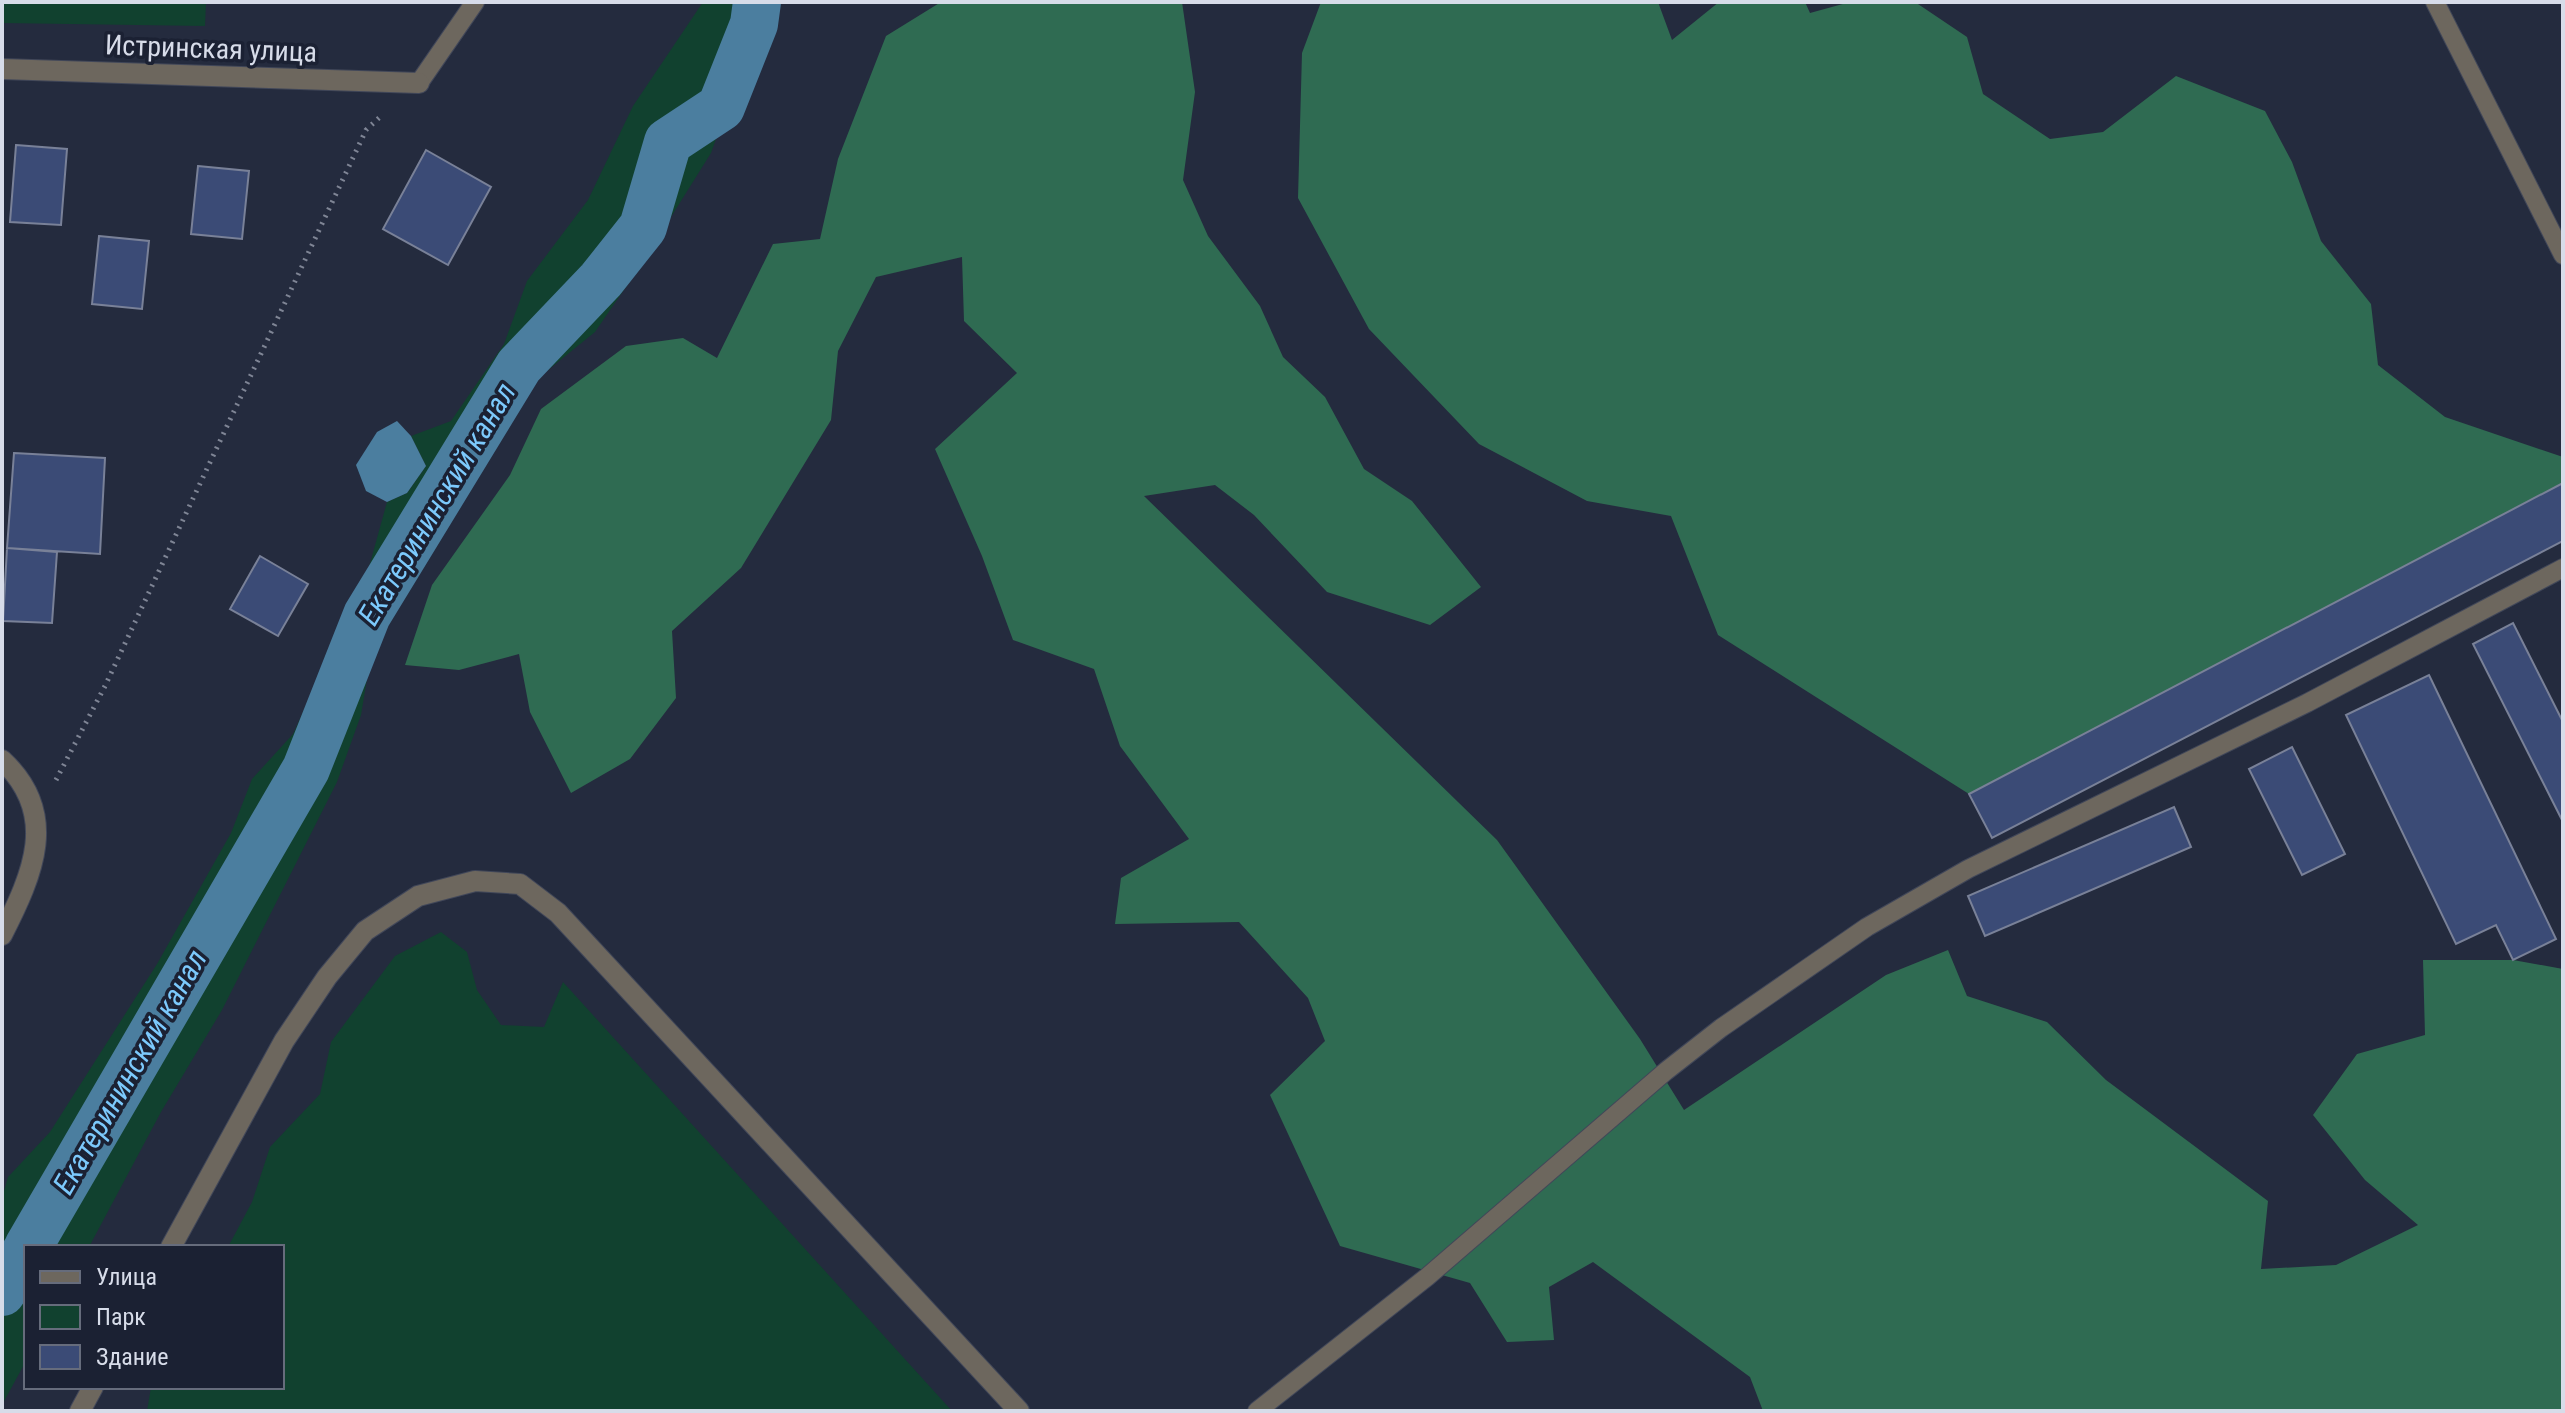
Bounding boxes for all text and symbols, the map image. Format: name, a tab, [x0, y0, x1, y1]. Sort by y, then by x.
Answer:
street label: Истринская улица	[104, 28, 317, 69]
water label: Екатерининский канал	[350, 376, 523, 631]
water label: Екатерининский канал	[45, 943, 214, 1200]
legend	[24, 1245, 284, 1389]
text: Улица	[96, 1263, 157, 1291]
text: Парк	[96, 1303, 146, 1331]
text: Здание	[96, 1343, 168, 1371]

